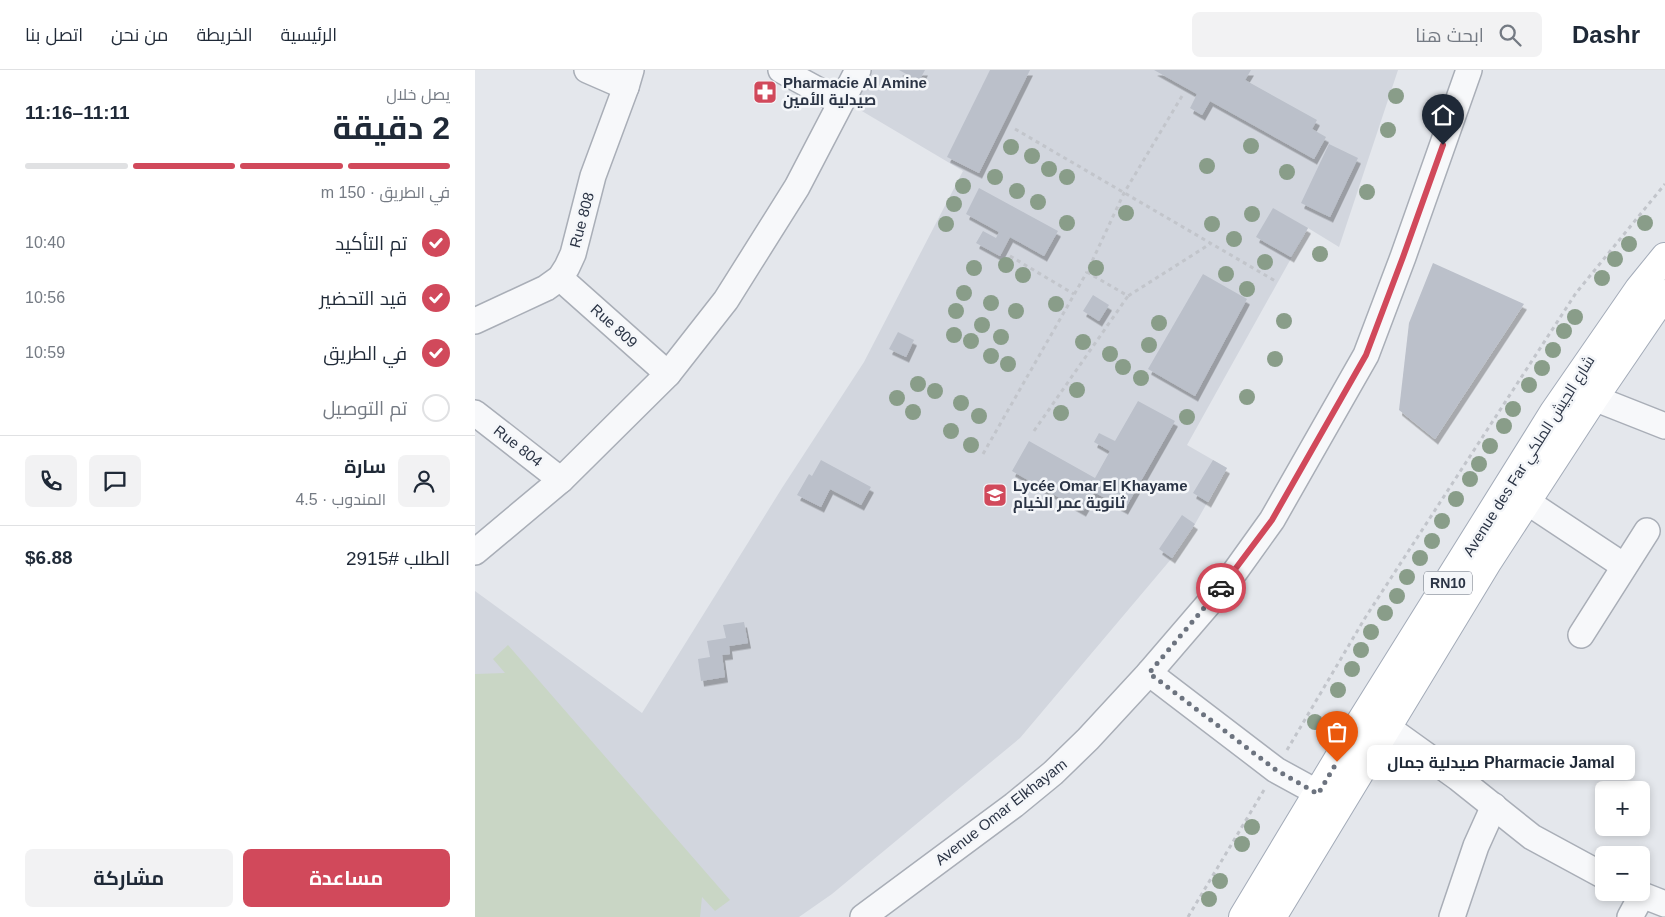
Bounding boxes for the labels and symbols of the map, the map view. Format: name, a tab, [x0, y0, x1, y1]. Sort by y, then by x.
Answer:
place label: Pharmacie Al Amine صيدلية الأمين	[783, 74, 927, 109]
pharmacy icon: Pharmacie Al Amine صيدلية الأمين	[752, 79, 778, 105]
pin	[1422, 94, 1464, 145]
street label: Rue 808	[566, 190, 597, 249]
street label: Rue 809	[588, 300, 641, 351]
street label: Avenue des Far شارع الجيش الملكي	[1459, 352, 1601, 561]
street label: Rue 804	[491, 421, 546, 470]
place label: Lycée Omar El Khayame ثانوية عمر الخيام	[1013, 477, 1188, 513]
school or university icon: Lycée Omar El Khayame ثانوية عمر الخيام	[982, 482, 1008, 508]
courier	[1196, 563, 1246, 613]
road number: RN10	[1424, 572, 1472, 594]
pin	[1316, 711, 1358, 762]
callout: Pharmacie Jamal صيدلية جمال	[1367, 744, 1635, 780]
street label: Avenue Omar Elkhayam	[932, 755, 1070, 868]

